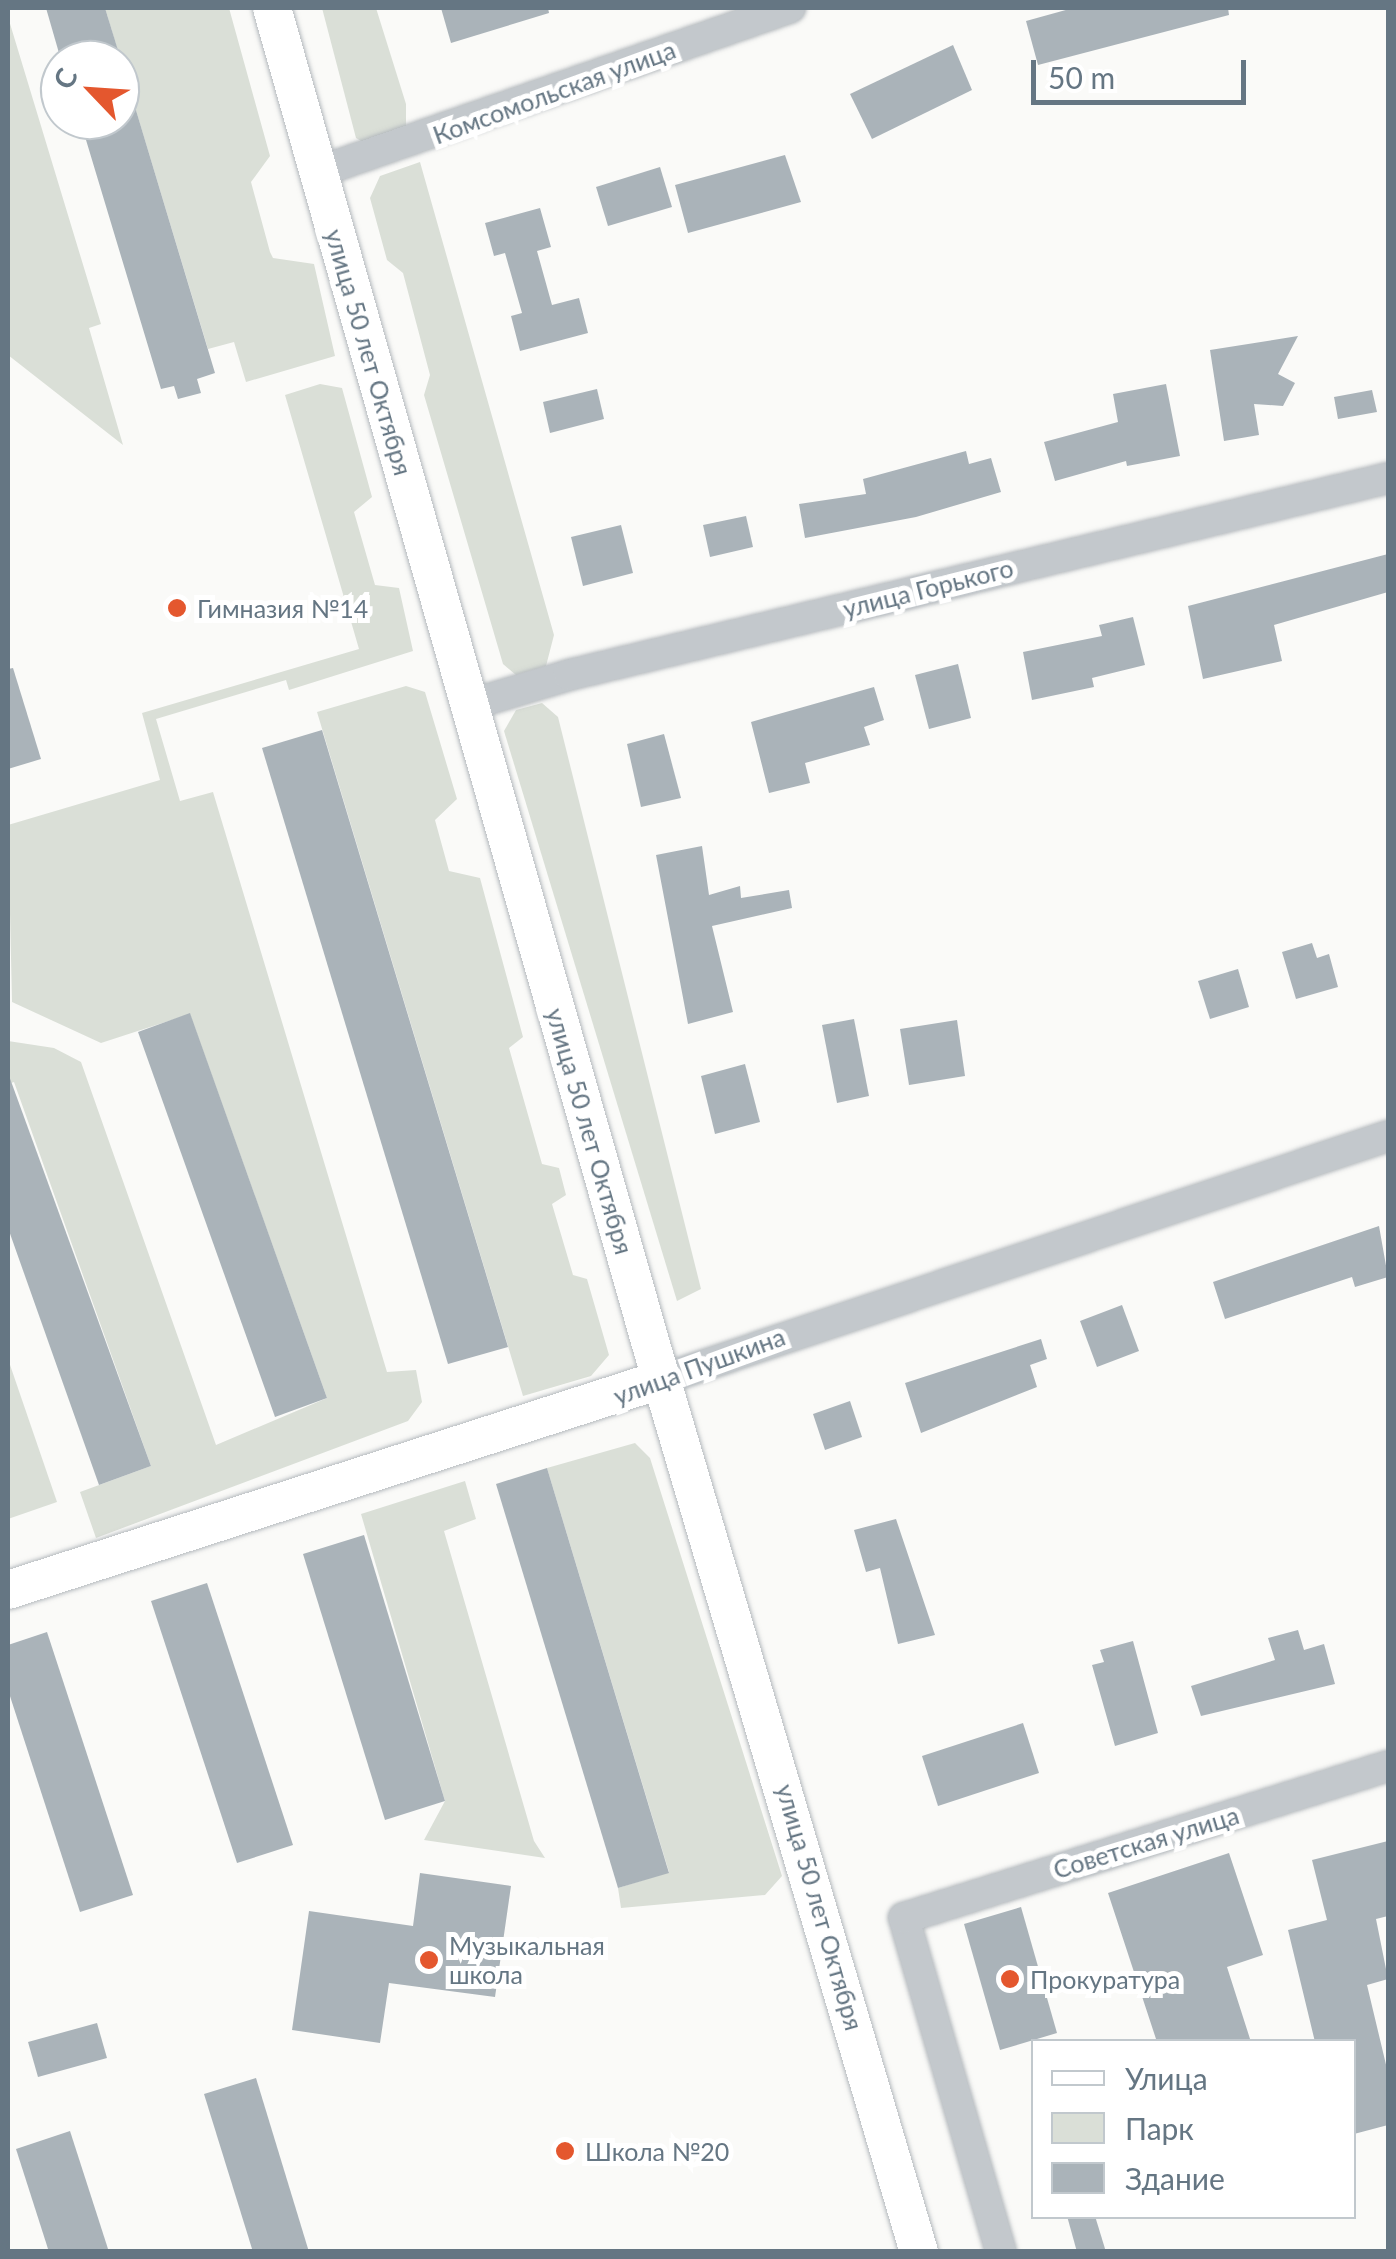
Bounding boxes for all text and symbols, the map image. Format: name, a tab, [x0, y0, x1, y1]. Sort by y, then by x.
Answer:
street label: Комсомольская улица	[429, 34, 679, 150]
north arrow	[40, 40, 140, 140]
scale bar	[1036, 40, 1251, 102]
text: 50 m	[1048, 59, 1115, 95]
text: С	[45, 63, 84, 94]
street label: улица 50 лет Октября	[319, 225, 419, 479]
street label: улица Горького	[840, 552, 1016, 624]
place label: Гимназия №14	[197, 593, 368, 623]
marker: Гимназия №14	[166, 597, 188, 619]
street label: улица 50 лет Октября	[540, 1004, 640, 1258]
street label: улица Пушкина	[609, 1321, 789, 1411]
street label: улица 50 лет Октября	[770, 1780, 870, 2034]
street label: Советская улица	[1050, 1800, 1242, 1884]
place label: Музыкальная школа	[449, 1931, 605, 1990]
marker: Музыкальная школа	[418, 1949, 440, 1971]
place label: Прокуратура	[1030, 1964, 1180, 1994]
marker: Прокуратура	[999, 1968, 1021, 1990]
legend	[1031, 2039, 1356, 2219]
text: Улица	[1125, 2060, 1208, 2096]
text: Парк	[1125, 2110, 1194, 2146]
place label: Школа №20	[585, 2136, 729, 2166]
marker: Школа №20	[554, 2140, 576, 2162]
text: Здание	[1125, 2160, 1225, 2196]

